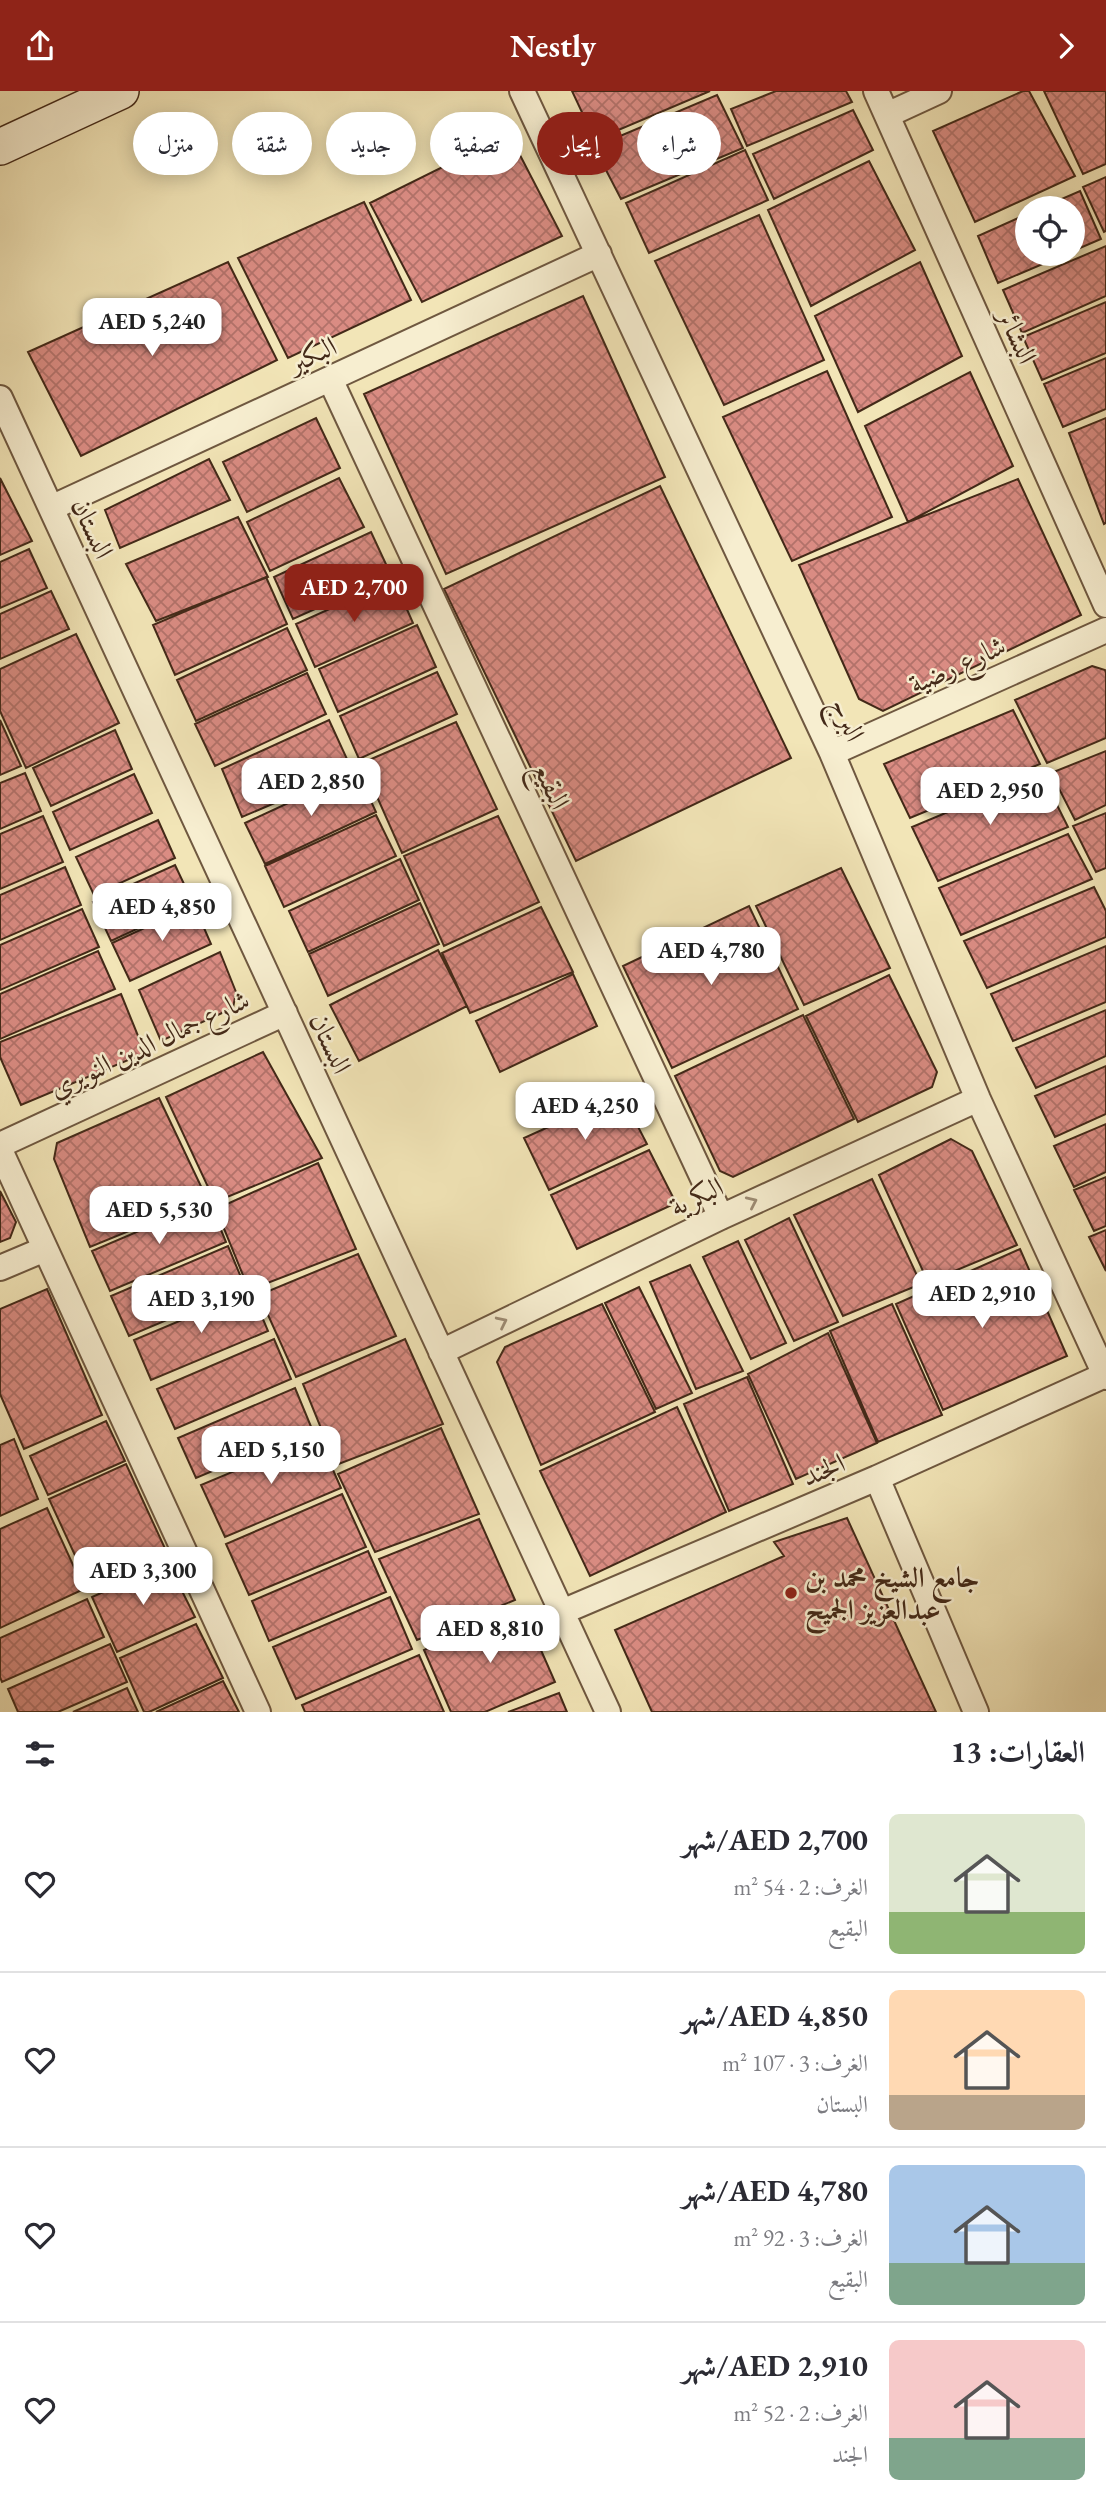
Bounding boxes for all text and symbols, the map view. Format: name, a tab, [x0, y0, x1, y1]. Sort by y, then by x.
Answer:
text: Nestly	[510, 25, 596, 67]
icon: share	[21, 27, 59, 65]
icon: forward	[1047, 27, 1085, 65]
chip: منزل	[133, 112, 218, 175]
chip: شقة	[232, 112, 312, 175]
chip: جديد	[326, 112, 416, 175]
chip: تصفية	[430, 112, 523, 175]
chip: إيجار	[537, 112, 623, 175]
chip: شراء	[637, 112, 721, 175]
map controls	[1015, 196, 1085, 266]
button: locate	[1015, 196, 1085, 266]
pin: AED 5,240	[72, 299, 232, 358]
street label: البشائر	[989, 300, 1046, 369]
text: AED 5,240	[99, 306, 205, 336]
street label: البكير	[279, 327, 342, 382]
street label: البستان	[63, 492, 123, 564]
pin: AED 2,700	[274, 565, 434, 624]
text: AED 2,700	[301, 572, 407, 602]
street label: شارع رضية	[903, 627, 1014, 707]
street label: البرج	[815, 691, 874, 750]
street label: البقيع	[518, 755, 579, 818]
pin: AED 2,850	[231, 759, 391, 818]
text: AED 2,850	[258, 766, 364, 796]
pin: AED 2,950	[910, 767, 1070, 827]
text: AED 2,950	[937, 775, 1043, 805]
pin: AED 4,850	[82, 883, 242, 943]
text: AED 4,850	[109, 891, 215, 921]
pin: AED 4,780	[631, 927, 791, 987]
text: AED 4,780	[658, 935, 764, 965]
street label: شارع جمال الدين النويري	[43, 981, 258, 1111]
street label: البستان	[301, 1007, 361, 1079]
pin: AED 4,250	[505, 1083, 665, 1142]
text: AED 4,250	[532, 1090, 638, 1120]
street label: البكرية	[663, 1168, 729, 1225]
pin: AED 5,530	[79, 1187, 239, 1246]
text: AED 5,530	[106, 1194, 212, 1224]
one-way arrow	[745, 1197, 757, 1211]
pin: AED 2,910	[902, 1271, 1062, 1330]
pin: AED 3,190	[121, 1275, 281, 1335]
text: AED 2,910	[929, 1278, 1035, 1308]
text: AED 3,190	[148, 1283, 254, 1313]
one-way arrow	[495, 1316, 507, 1330]
pin: AED 5,150	[191, 1427, 351, 1486]
text: AED 5,150	[218, 1434, 324, 1464]
street label: الجند	[796, 1444, 850, 1494]
pin: AED 3,300	[63, 1547, 223, 1607]
text: AED 3,300	[90, 1555, 196, 1585]
place label: جامع الشيخ محمد بن عبدالعزيز الجميح	[805, 1559, 979, 1635]
marker: جامع الشيخ محمد بن عبدالعزيز الجميح	[783, 1585, 799, 1601]
pin: AED 8,810	[410, 1605, 570, 1665]
text: AED 8,810	[437, 1613, 543, 1643]
text: العقارات: 13	[950, 1732, 1085, 1771]
icon: filters	[21, 1735, 59, 1773]
text: AED 2,700/شهر	[682, 1820, 868, 1859]
icon: home	[945, 1842, 1029, 1926]
icon: heart	[21, 1865, 59, 1903]
text: الغرف: 2 · 54 m²	[733, 1872, 868, 1902]
text: البقيع	[828, 1913, 868, 1943]
text: AED 4,850/شهر	[682, 1996, 868, 2035]
icon: home	[945, 2018, 1029, 2102]
icon: heart	[21, 2041, 59, 2079]
text: الغرف: 3 · 107 m²	[722, 2048, 868, 2078]
text: البستان	[816, 2089, 868, 2119]
text: AED 4,780/شهر	[682, 2171, 868, 2210]
icon: home	[945, 2193, 1029, 2277]
icon: heart	[21, 2216, 59, 2254]
text: الغرف: 3 · 92 m²	[733, 2223, 868, 2253]
text: البقيع	[828, 2264, 868, 2294]
text: AED 2,910/شهر	[682, 2346, 868, 2385]
icon: home	[945, 2368, 1029, 2452]
icon: heart	[21, 2391, 59, 2429]
text: الغرف: 2 · 52 m²	[733, 2398, 868, 2428]
text: الجند	[832, 2439, 868, 2469]

